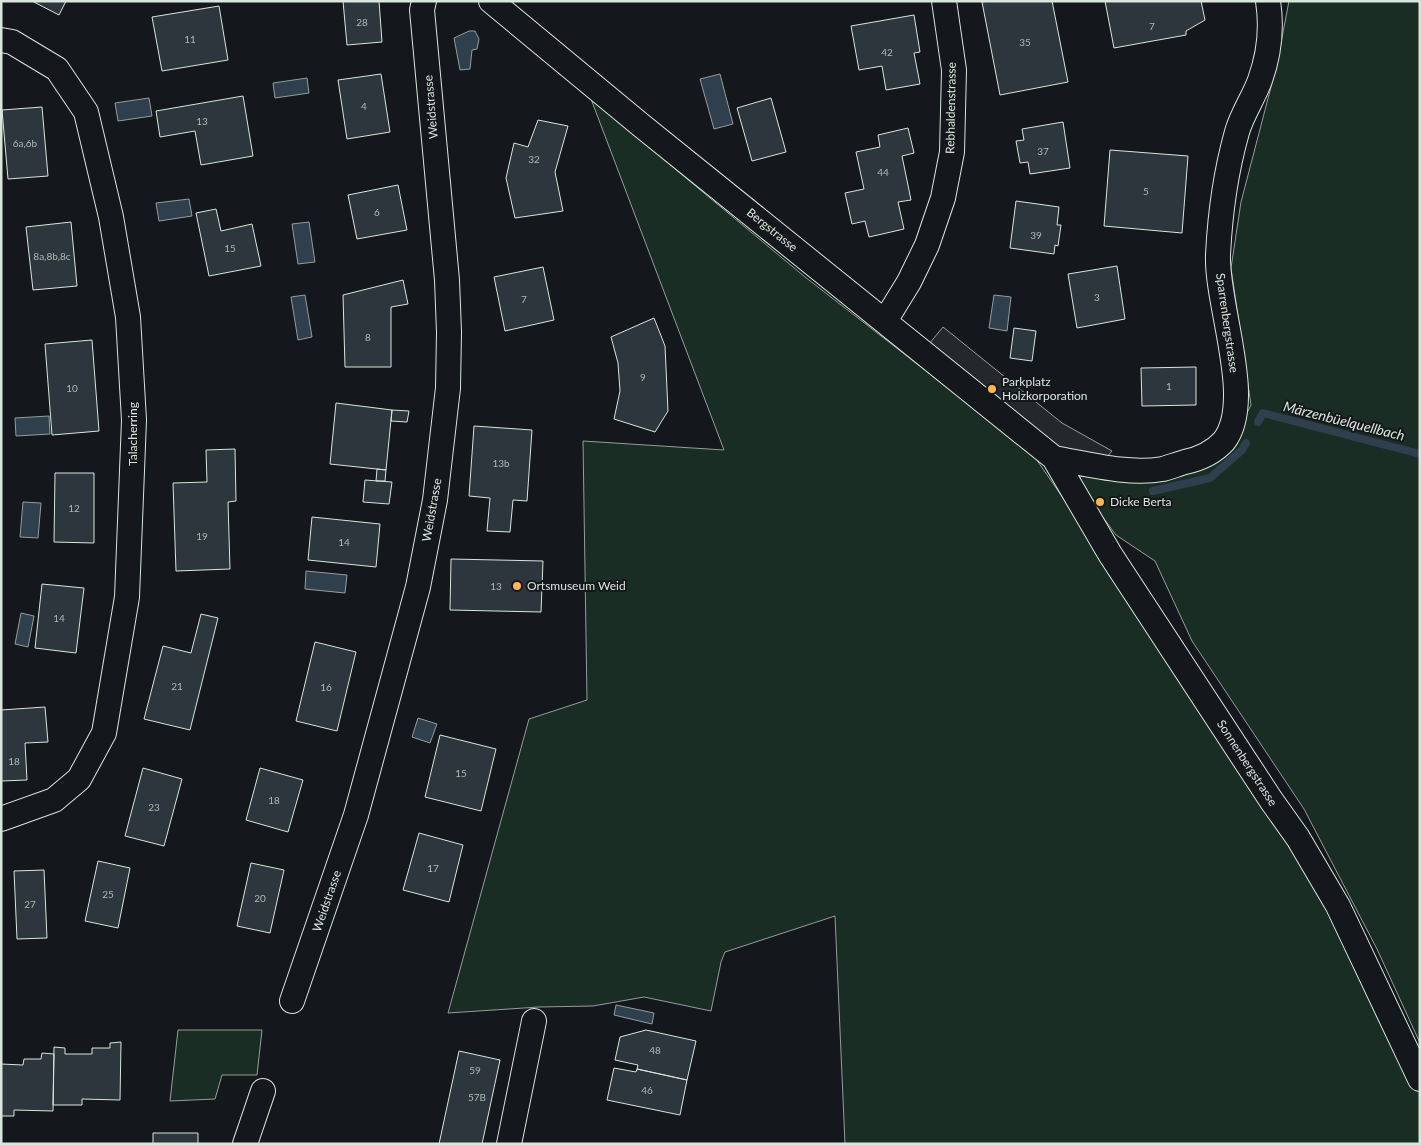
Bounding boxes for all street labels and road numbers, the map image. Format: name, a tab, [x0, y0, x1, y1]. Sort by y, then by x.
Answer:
street label: Rebhaldenstrasse	[942, 62, 959, 154]
street label: Weidstrasse	[420, 74, 441, 140]
street label: Bergstrasse	[744, 205, 801, 255]
street label: Sparrenbergstrasse	[1213, 272, 1242, 374]
street label: Talacherring	[125, 402, 140, 466]
street label: Weidstrasse	[419, 477, 444, 543]
street label: Sonnenbergstrasse	[1214, 717, 1281, 809]
street label: Weidstrasse	[309, 868, 344, 934]

